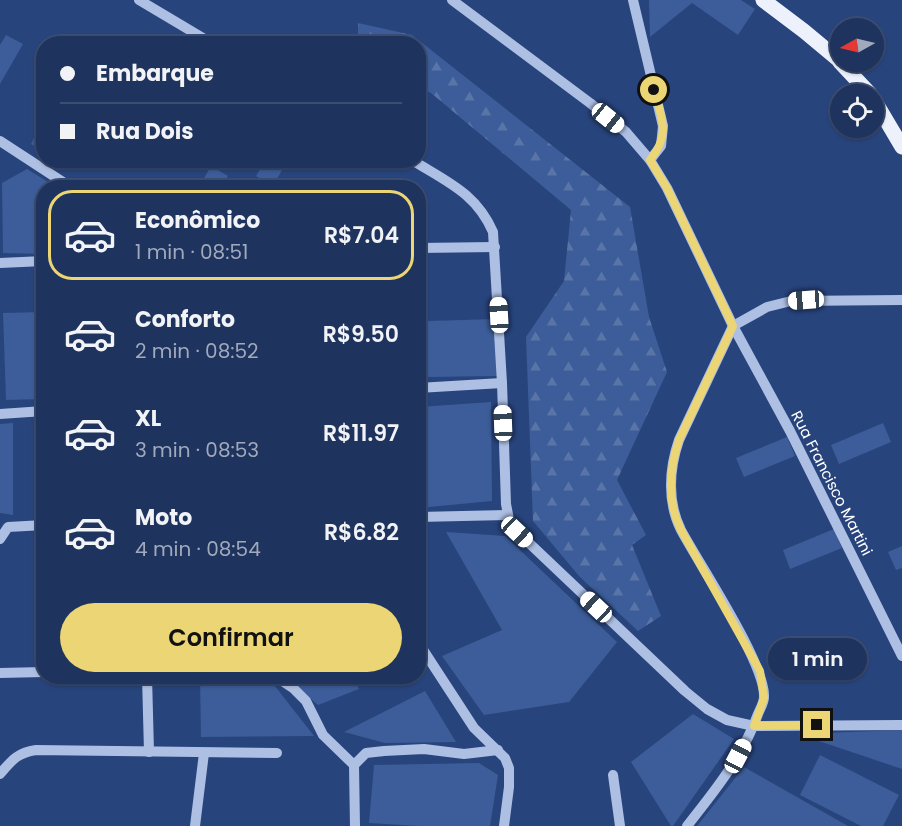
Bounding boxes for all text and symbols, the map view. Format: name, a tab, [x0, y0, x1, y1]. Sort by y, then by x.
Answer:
north arrow	[830, 18, 884, 72]
map controls	[830, 18, 884, 138]
text: Embarque	[96, 58, 214, 89]
route start	[640, 76, 667, 103]
button: locate	[830, 84, 884, 138]
car	[588, 100, 628, 136]
text: Rua Dois	[96, 116, 194, 147]
text: Econômico	[135, 205, 260, 236]
icon: car	[63, 208, 117, 262]
text: R$7.04	[324, 220, 399, 251]
text: 1 min · 08:51	[135, 238, 248, 266]
car	[787, 290, 825, 310]
car	[489, 297, 509, 333]
text: Conforto	[135, 304, 235, 335]
icon: car	[63, 307, 117, 361]
text: R$9.50	[323, 319, 399, 350]
text: 2 min · 08:52	[135, 337, 259, 365]
text: XL	[135, 403, 161, 434]
car	[493, 405, 513, 441]
icon: car	[63, 406, 117, 460]
street label: Rua Francisco Martini	[786, 407, 878, 559]
text: R$11.97	[323, 418, 399, 449]
text: 3 min · 08:53	[135, 436, 259, 464]
text: Moto	[135, 502, 192, 533]
icon: car	[63, 505, 117, 559]
car	[498, 513, 536, 551]
text: R$6.82	[324, 517, 399, 548]
text: 4 min · 08:54	[135, 535, 261, 563]
car	[577, 588, 615, 626]
button: Confirmar	[60, 603, 402, 672]
callout: 1 min	[768, 638, 866, 680]
text: 1 min	[792, 645, 843, 673]
route end	[803, 711, 830, 738]
car	[722, 736, 754, 776]

